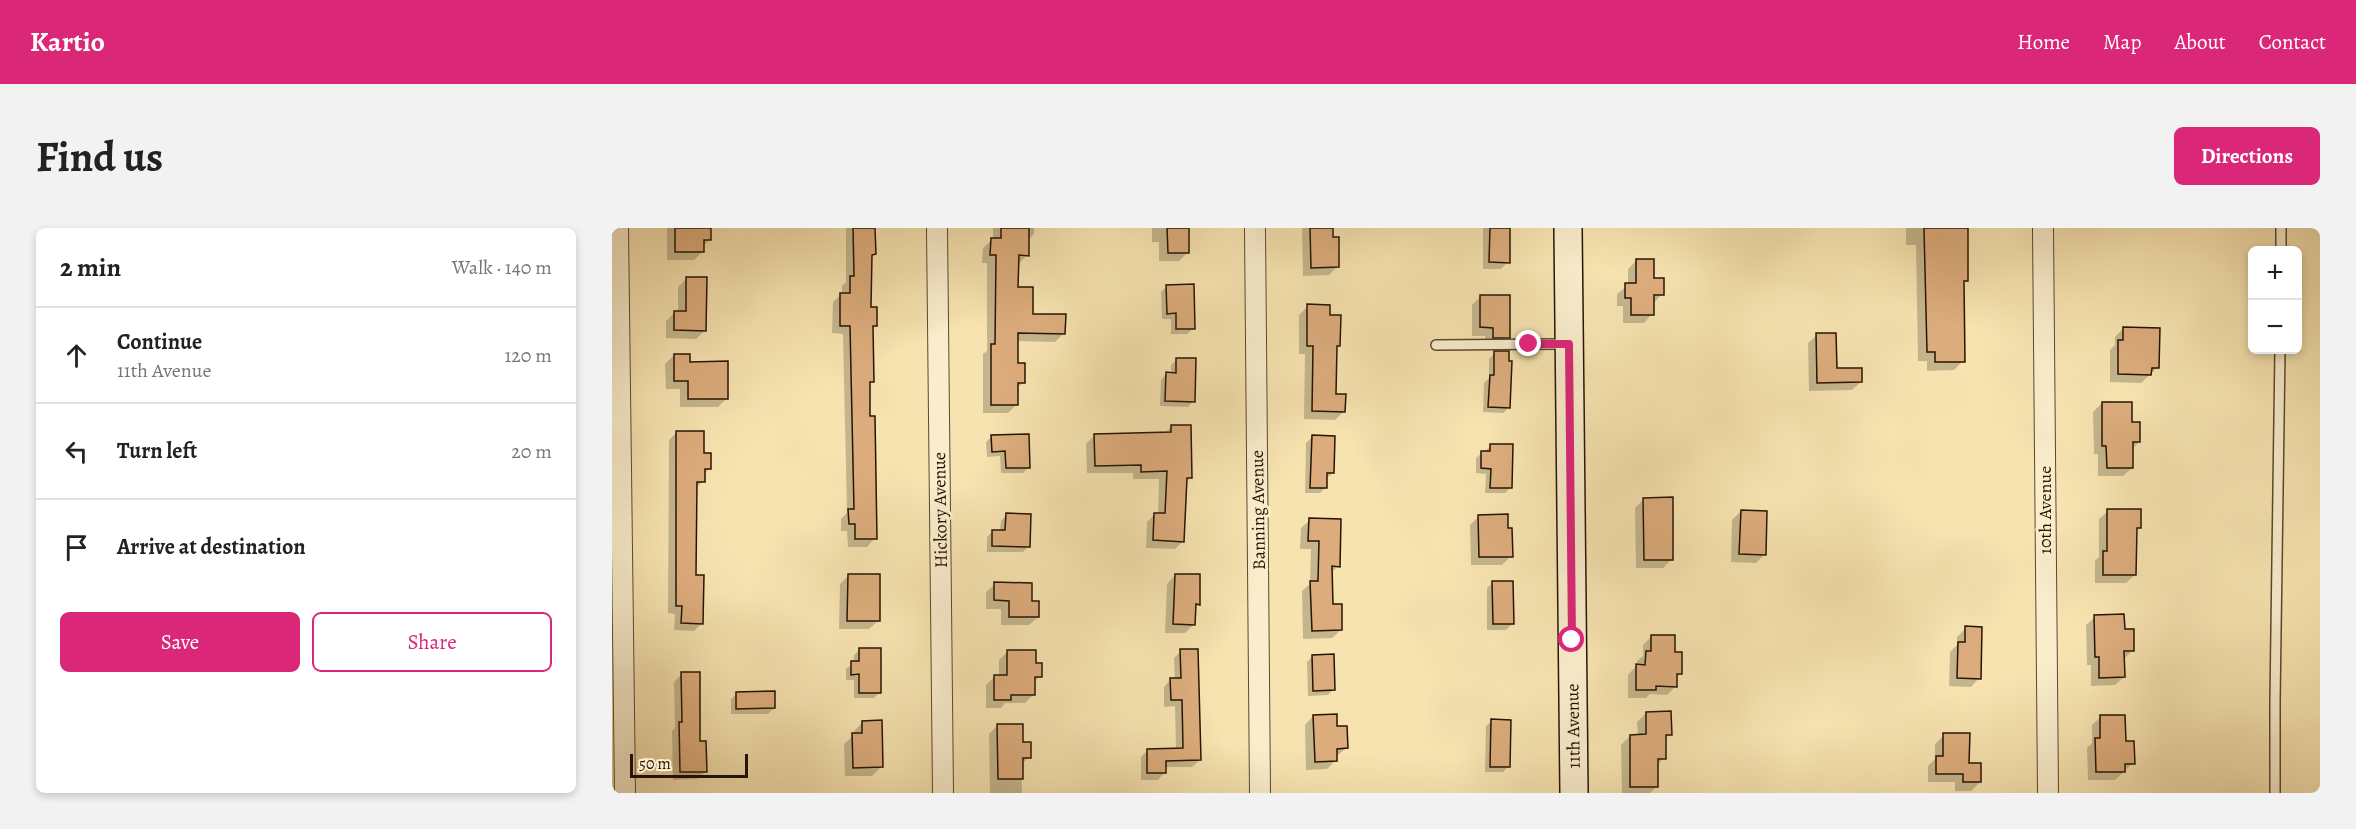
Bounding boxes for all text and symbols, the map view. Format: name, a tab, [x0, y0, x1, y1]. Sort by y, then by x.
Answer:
text: Kartio	[30, 23, 105, 61]
text: Home	[2017, 28, 2070, 56]
text: Map	[2103, 28, 2141, 56]
text: About	[2174, 28, 2226, 56]
text: Contact	[2259, 28, 2326, 56]
button: Directions	[2174, 127, 2320, 185]
text: Find us	[36, 128, 163, 185]
map controls	[2248, 246, 2302, 354]
button: +	[2248, 246, 2302, 300]
text: 2 min	[60, 250, 121, 285]
text: Walk · 140 m	[452, 254, 552, 281]
button: −	[2248, 300, 2302, 354]
text: Continue	[117, 327, 202, 357]
route end	[1515, 330, 1541, 356]
icon: ahead	[60, 339, 93, 372]
text: 120 m	[504, 342, 552, 369]
text: 11th Avenue	[117, 357, 211, 384]
icon: left	[60, 435, 93, 468]
text: Turn left	[117, 436, 197, 466]
text: 20 m	[511, 438, 552, 465]
street label: Banning Avenue	[1245, 450, 1271, 570]
street label: Hickory Avenue	[927, 452, 953, 568]
street label: 10th Avenue	[2033, 466, 2057, 554]
icon: arrive	[60, 531, 93, 564]
text: Arrive at destination	[117, 532, 306, 562]
button: Save	[60, 612, 300, 672]
button: Share	[312, 612, 552, 672]
route start	[1558, 626, 1584, 652]
street label: 11th Avenue	[1560, 683, 1586, 769]
scale bar	[630, 751, 748, 778]
text: 50 m	[639, 753, 671, 775]

